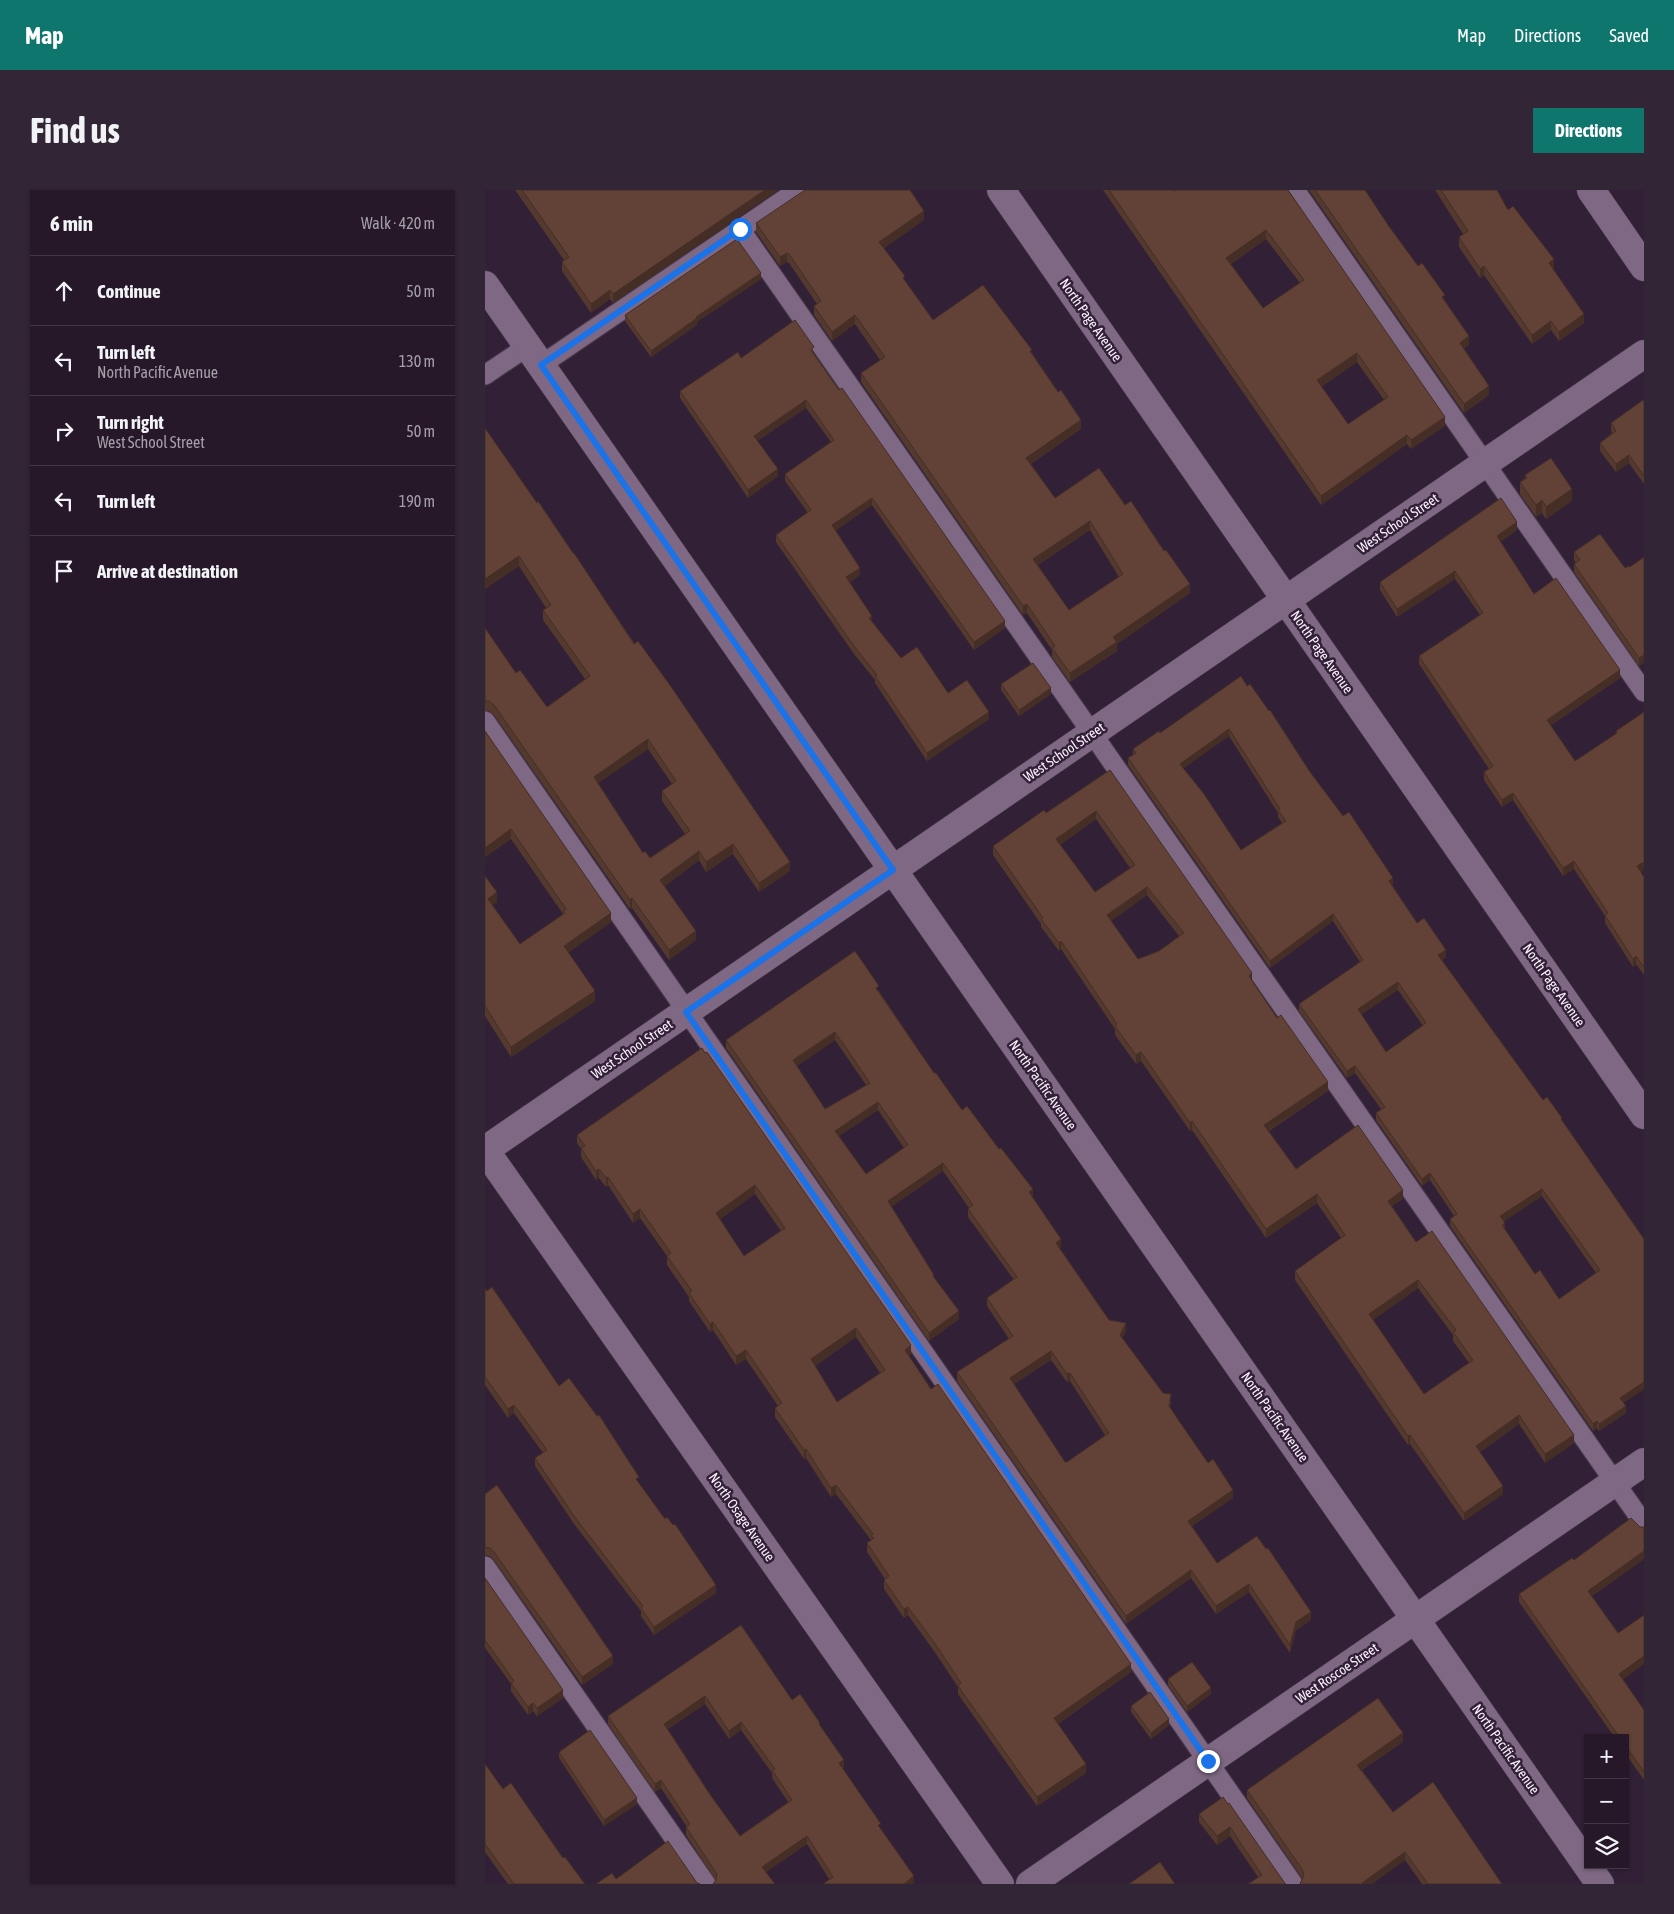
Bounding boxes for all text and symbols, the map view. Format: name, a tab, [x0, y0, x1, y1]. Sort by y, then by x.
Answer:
text: Map	[25, 22, 64, 49]
text: Map	[1457, 25, 1486, 46]
text: Directions	[1514, 25, 1581, 46]
text: Saved	[1609, 25, 1649, 46]
button: Directions	[1533, 108, 1644, 153]
text: Find us	[30, 110, 120, 150]
text: 6 min	[50, 211, 93, 235]
text: Walk · 420 m	[361, 214, 435, 232]
route start	[729, 218, 752, 241]
street label: North Page Avenue	[1057, 276, 1125, 364]
icon: ahead	[50, 277, 78, 305]
text: Continue	[97, 280, 161, 302]
text: 50 m	[406, 282, 435, 300]
text: Turn left	[97, 341, 155, 363]
icon: left	[50, 347, 78, 375]
text: 130 m	[399, 352, 435, 370]
text: North Pacific Avenue	[97, 363, 218, 381]
text: Turn right	[97, 411, 164, 433]
icon: right	[50, 417, 78, 445]
text: 50 m	[406, 422, 435, 440]
text: West School Street	[97, 433, 205, 451]
icon: left	[50, 487, 78, 515]
text: Turn left	[97, 490, 155, 512]
street label: West School Street	[1354, 490, 1442, 556]
text: 190 m	[399, 492, 435, 510]
icon: arrive	[50, 557, 78, 585]
text: Arrive at destination	[97, 560, 238, 582]
street label: North Page Avenue	[1288, 608, 1356, 696]
street label: West School Street	[1020, 719, 1108, 785]
street label: North Page Avenue	[1520, 941, 1588, 1029]
street label: West School Street	[588, 1016, 676, 1082]
street label: North Pacific Avenue	[1006, 1037, 1080, 1133]
street label: North Pacific Avenue	[1238, 1369, 1312, 1465]
street label: North Osage Avenue	[706, 1470, 778, 1564]
street label: West Roscoe Street	[1293, 1639, 1381, 1707]
street label: North Pacific Avenue	[1469, 1701, 1543, 1797]
map controls	[1584, 1734, 1629, 1869]
button: +	[1584, 1734, 1629, 1779]
route end	[1197, 1750, 1220, 1773]
button: −	[1584, 1779, 1629, 1824]
button: layers	[1584, 1824, 1629, 1869]

